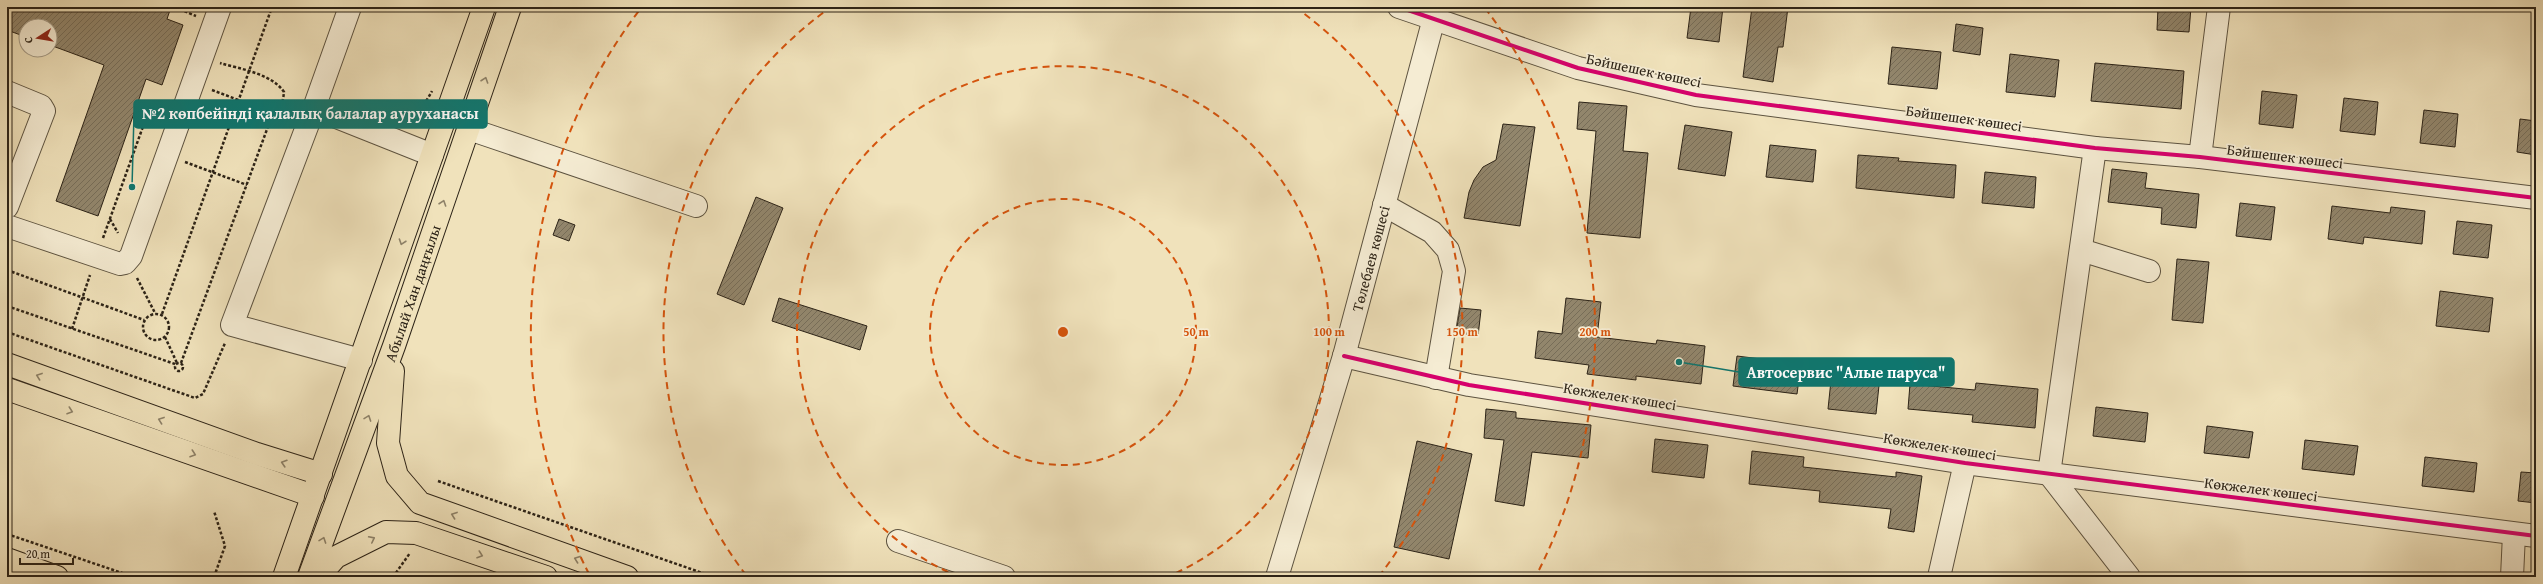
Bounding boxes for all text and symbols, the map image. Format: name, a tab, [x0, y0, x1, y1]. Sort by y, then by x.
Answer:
north arrow	[18, 18, 58, 58]
text: С	[20, 35, 37, 45]
street label: Бәйшешек көшесі	[1585, 48, 1703, 92]
one-way arrow	[481, 77, 489, 84]
street label: Бәйшешек көшесі	[1905, 99, 2023, 137]
callout: №2 көпбейінді қалалық балалар ауруханасы	[134, 100, 487, 128]
text: №2 көпбейінді қалалық балалар ауруханасы	[141, 101, 479, 125]
street label: Бәйшешек көшесі	[2226, 138, 2344, 174]
one-way arrow	[438, 200, 447, 207]
street label: Төлебаев көшесі	[1346, 203, 1394, 314]
street label: Абылай Хан даңғылы	[379, 221, 445, 364]
one-way arrow	[398, 238, 407, 245]
text: 50 m	[1183, 323, 1209, 340]
text: 100 m	[1313, 323, 1346, 340]
text: 150 m	[1446, 323, 1479, 340]
text: 200 m	[1579, 323, 1612, 340]
centre of rings	[1056, 325, 1070, 339]
callout: Автосервис "Алые паруса"	[1739, 358, 1954, 386]
text: Автосервис "Алые паруса"	[1746, 360, 1946, 384]
one-way arrow	[35, 372, 42, 380]
street label: Көкжелек көшесі	[1562, 377, 1678, 415]
one-way arrow	[67, 406, 74, 415]
one-way arrow	[363, 415, 371, 422]
one-way arrow	[158, 416, 165, 424]
street label: Көкжелек көшесі	[1882, 427, 1998, 465]
one-way arrow	[189, 449, 196, 458]
one-way arrow	[280, 459, 287, 468]
street label: Көкжелек көшесі	[2203, 472, 2319, 506]
one-way arrow	[451, 512, 458, 520]
one-way arrow	[367, 536, 375, 544]
one-way arrow	[318, 537, 326, 544]
scale bar	[20, 540, 73, 566]
text: 20 m	[26, 545, 50, 562]
one-way arrow	[476, 550, 483, 558]
one-way arrow	[573, 555, 580, 564]

